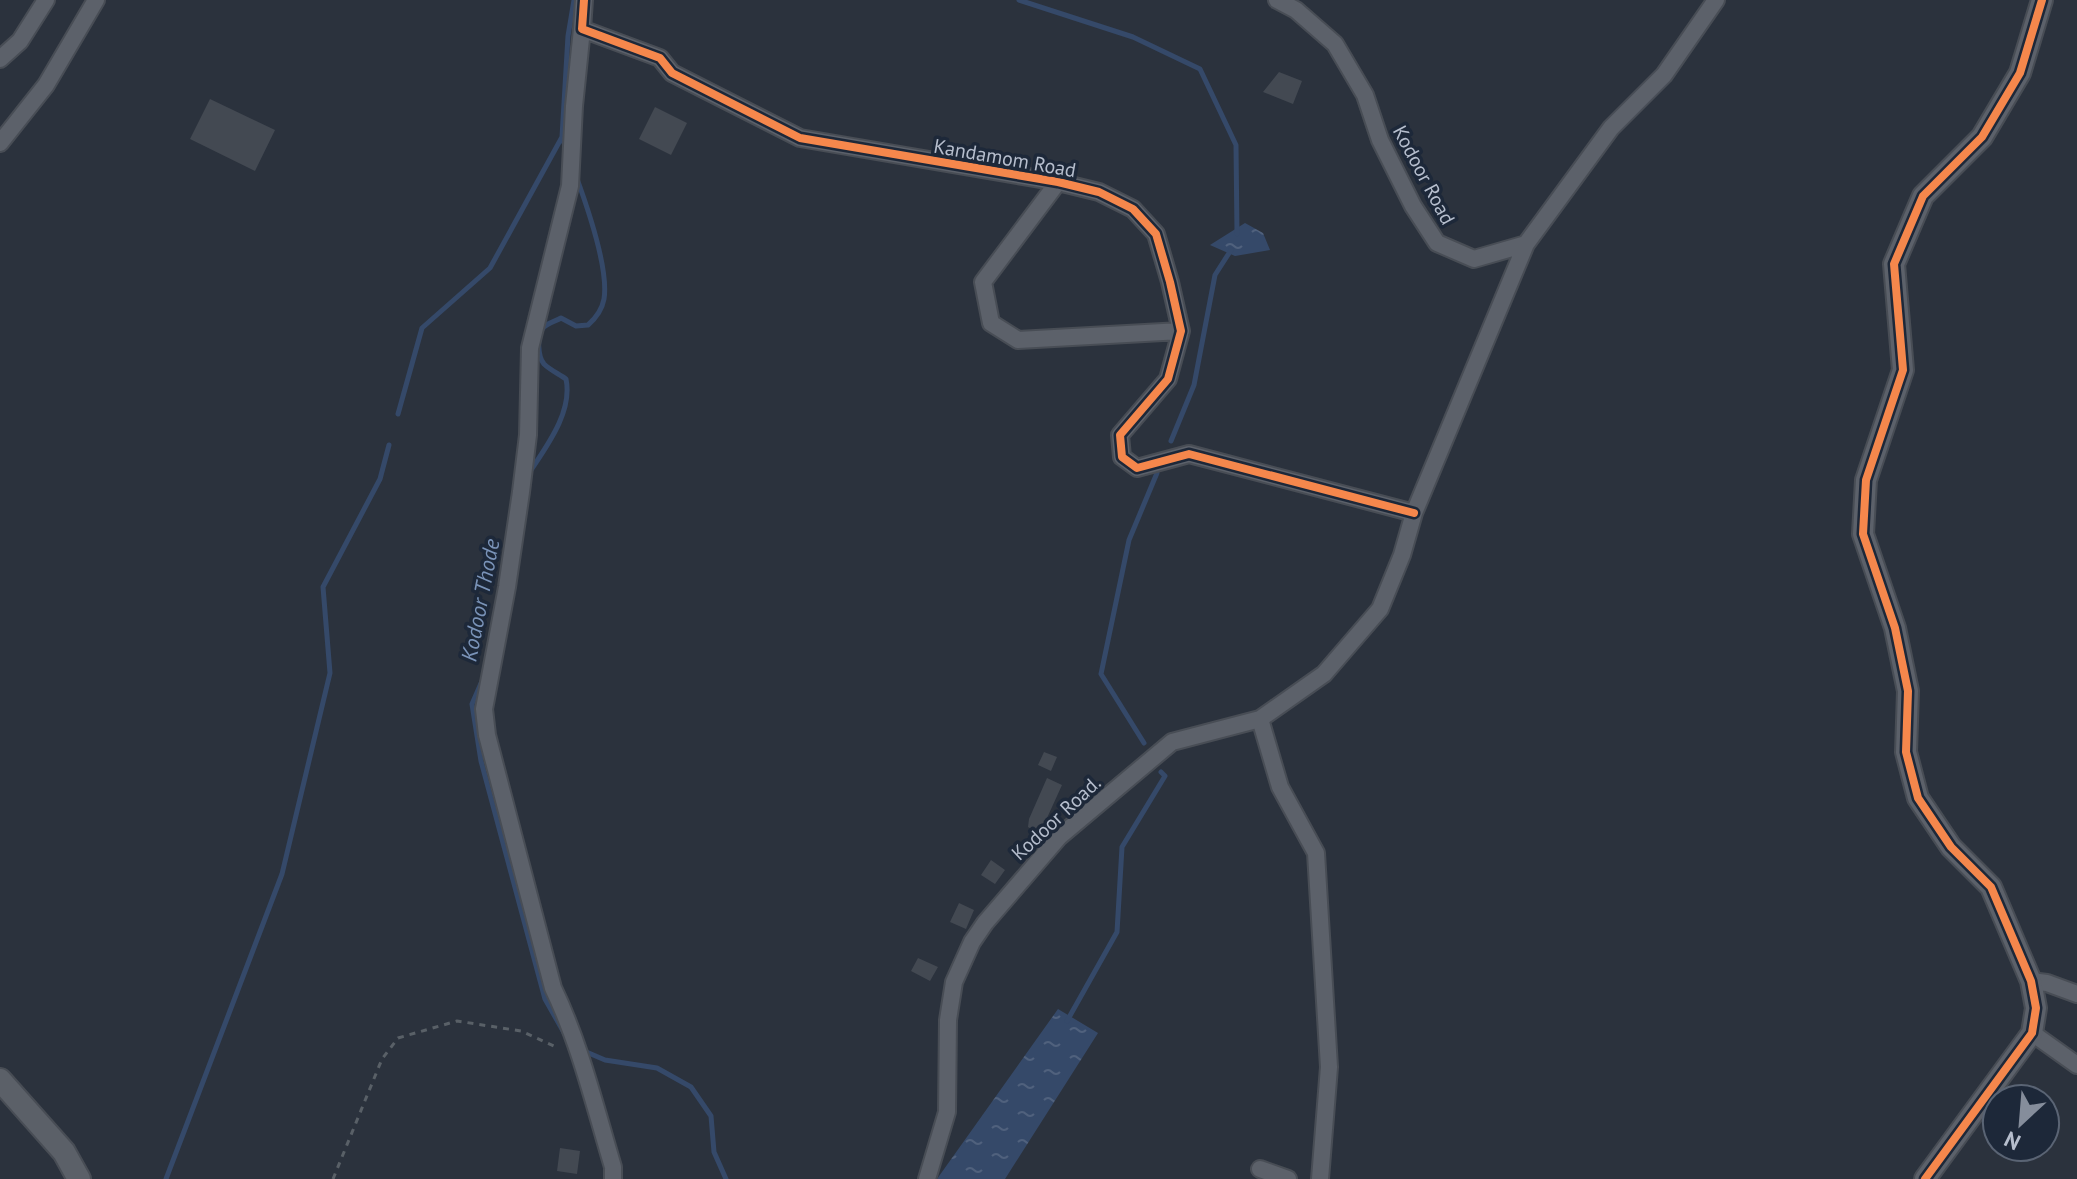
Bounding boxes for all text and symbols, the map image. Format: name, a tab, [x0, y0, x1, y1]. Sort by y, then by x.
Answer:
street label: Kodoor Road	[1387, 121, 1461, 229]
street label: Kandamom Road	[932, 133, 1078, 183]
water label: Kodoor Thode	[454, 536, 506, 664]
street label: Kodoor Road.	[1006, 770, 1106, 866]
north arrow	[1981, 1083, 2061, 1163]
text: N	[2000, 1125, 2025, 1157]

